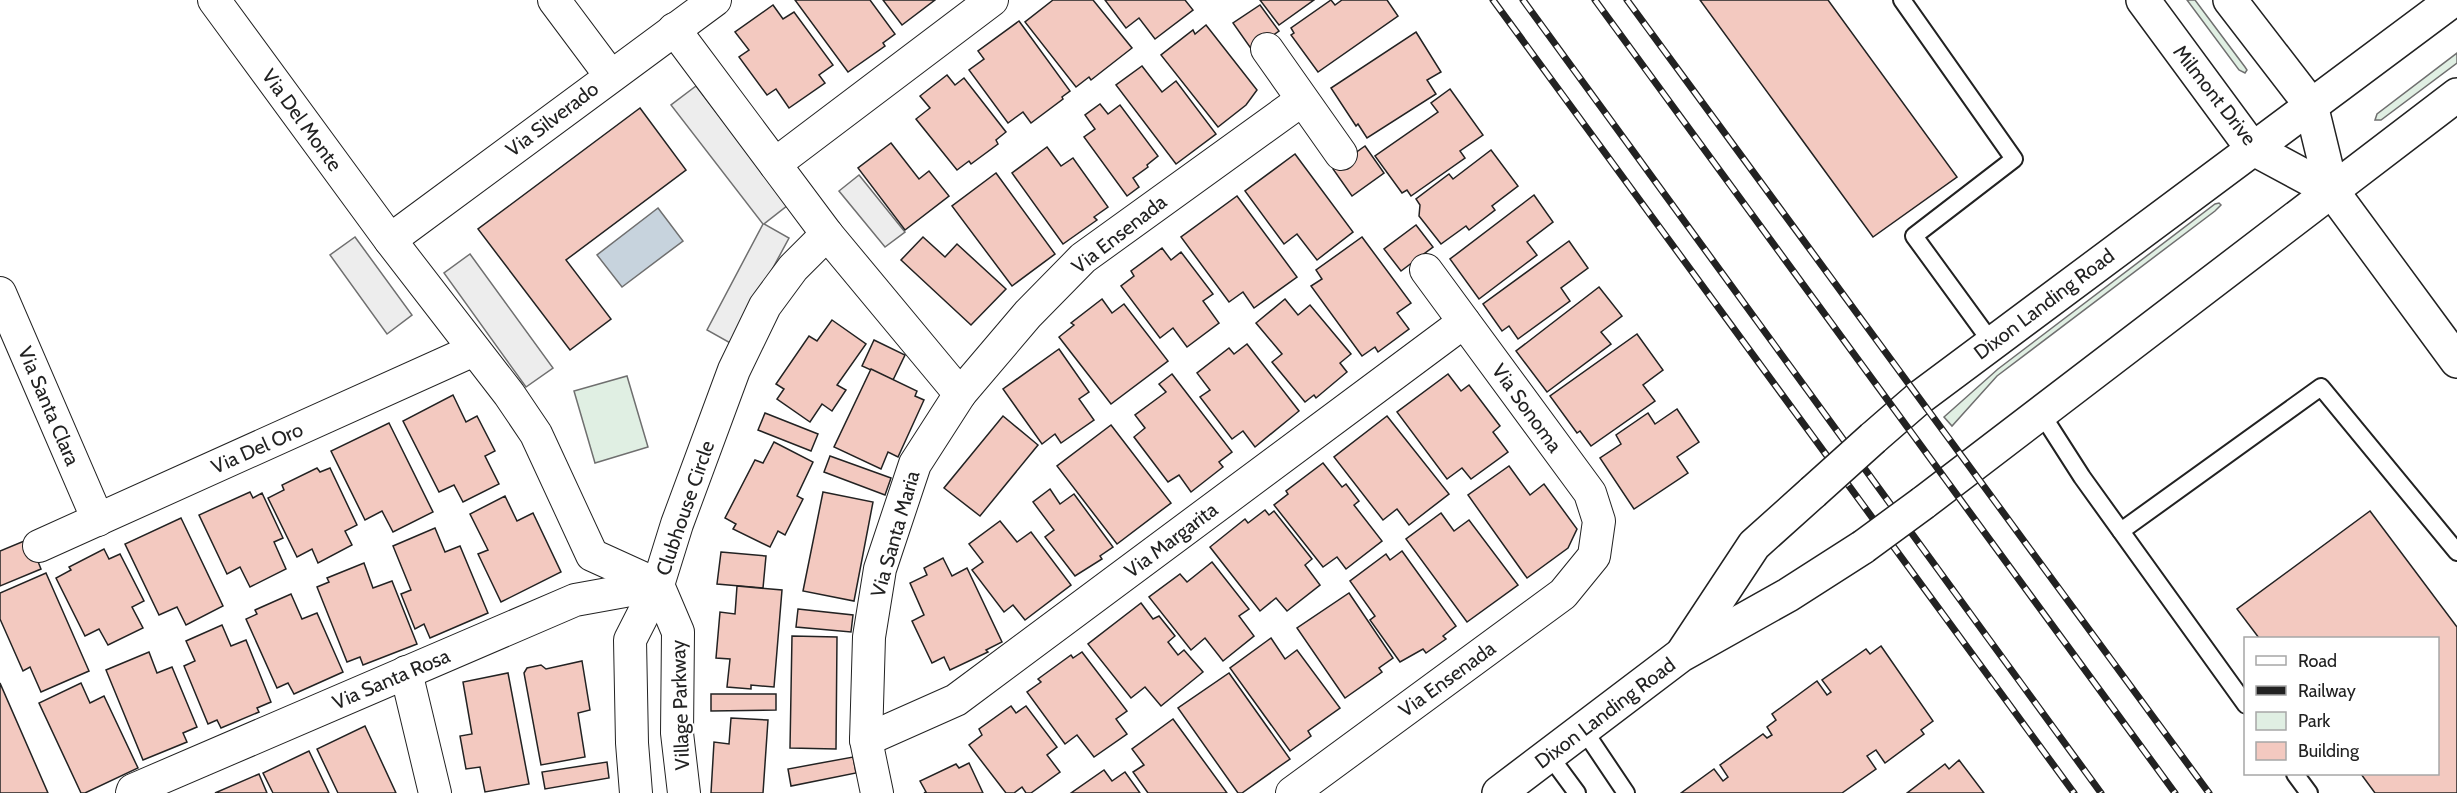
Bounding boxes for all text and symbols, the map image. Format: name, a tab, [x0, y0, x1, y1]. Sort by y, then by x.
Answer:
street label: Milmont Drive	[2168, 40, 2262, 150]
street label: Via Del Monte	[257, 64, 347, 176]
street label: Via Silverado	[501, 76, 603, 162]
street label: Via Ensenada	[1067, 189, 1171, 278]
street label: Dixon Landing Road	[1969, 243, 2119, 365]
street label: Via Santa Clara	[13, 343, 85, 469]
street label: Via Sonoma	[1487, 359, 1567, 457]
street label: Via Del Oro	[208, 417, 306, 479]
street label: Clubhouse Circle	[651, 437, 719, 579]
street label: Via Santa Maria	[865, 468, 925, 600]
street label: Via Margarita	[1120, 497, 1222, 583]
street label: Via Ensenada	[1394, 636, 1500, 722]
legend	[2244, 637, 2439, 775]
street label: Village Parkway	[666, 639, 694, 771]
street label: Via Santa Rosa	[329, 643, 454, 714]
text: Road	[2298, 650, 2337, 672]
street label: Dixon Landing Road	[1530, 652, 1680, 774]
text: Railway	[2298, 680, 2356, 702]
text: Park	[2298, 710, 2331, 732]
text: Building	[2298, 740, 2360, 762]

